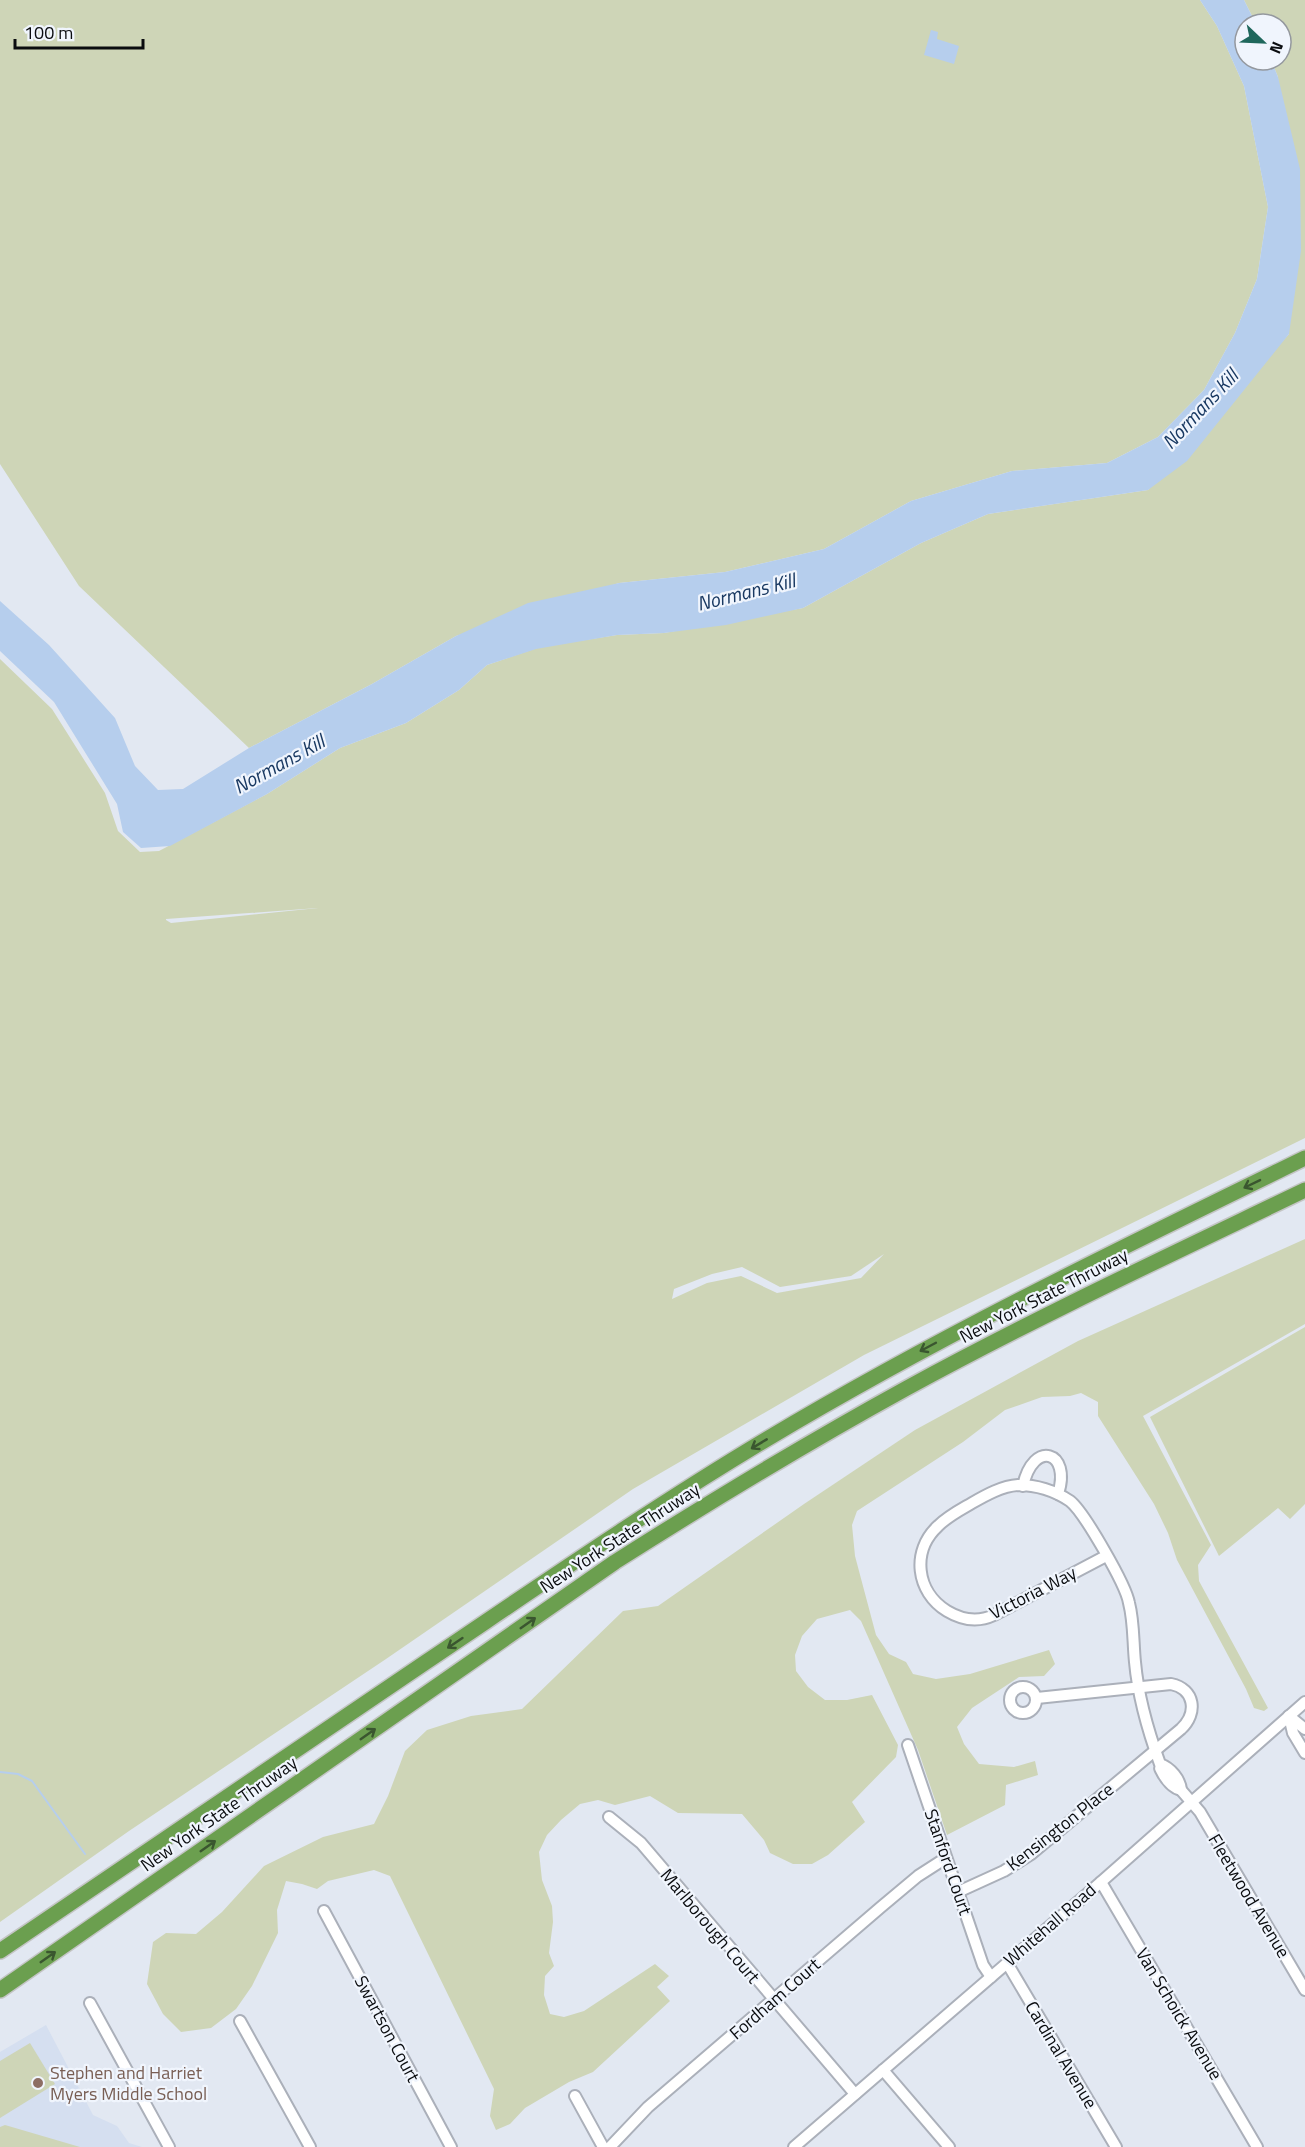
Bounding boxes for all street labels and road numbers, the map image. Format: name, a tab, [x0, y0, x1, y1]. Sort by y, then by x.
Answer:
street label: New York State Thruway	[955, 1241, 1133, 1350]
street label: New York State Thruway	[534, 1475, 705, 1600]
street label: Victoria Way	[985, 1559, 1081, 1626]
street label: New York State Thruway	[135, 1749, 303, 1878]
street label: Kensington Place	[1000, 1776, 1119, 1877]
street label: Stanford Court	[918, 1805, 979, 1919]
street label: Fleetwood Avenue	[1202, 1829, 1297, 1963]
street label: Marlborough Court	[654, 1862, 767, 1990]
street label: Whitehall Road	[997, 1877, 1102, 1973]
street label: Van Schoick Avenue	[1129, 1942, 1230, 2085]
street label: Fordham Court	[723, 1951, 827, 2046]
street label: Swartson Court	[348, 1971, 427, 2088]
street label: Cardinal Avenue	[1019, 1996, 1104, 2114]

